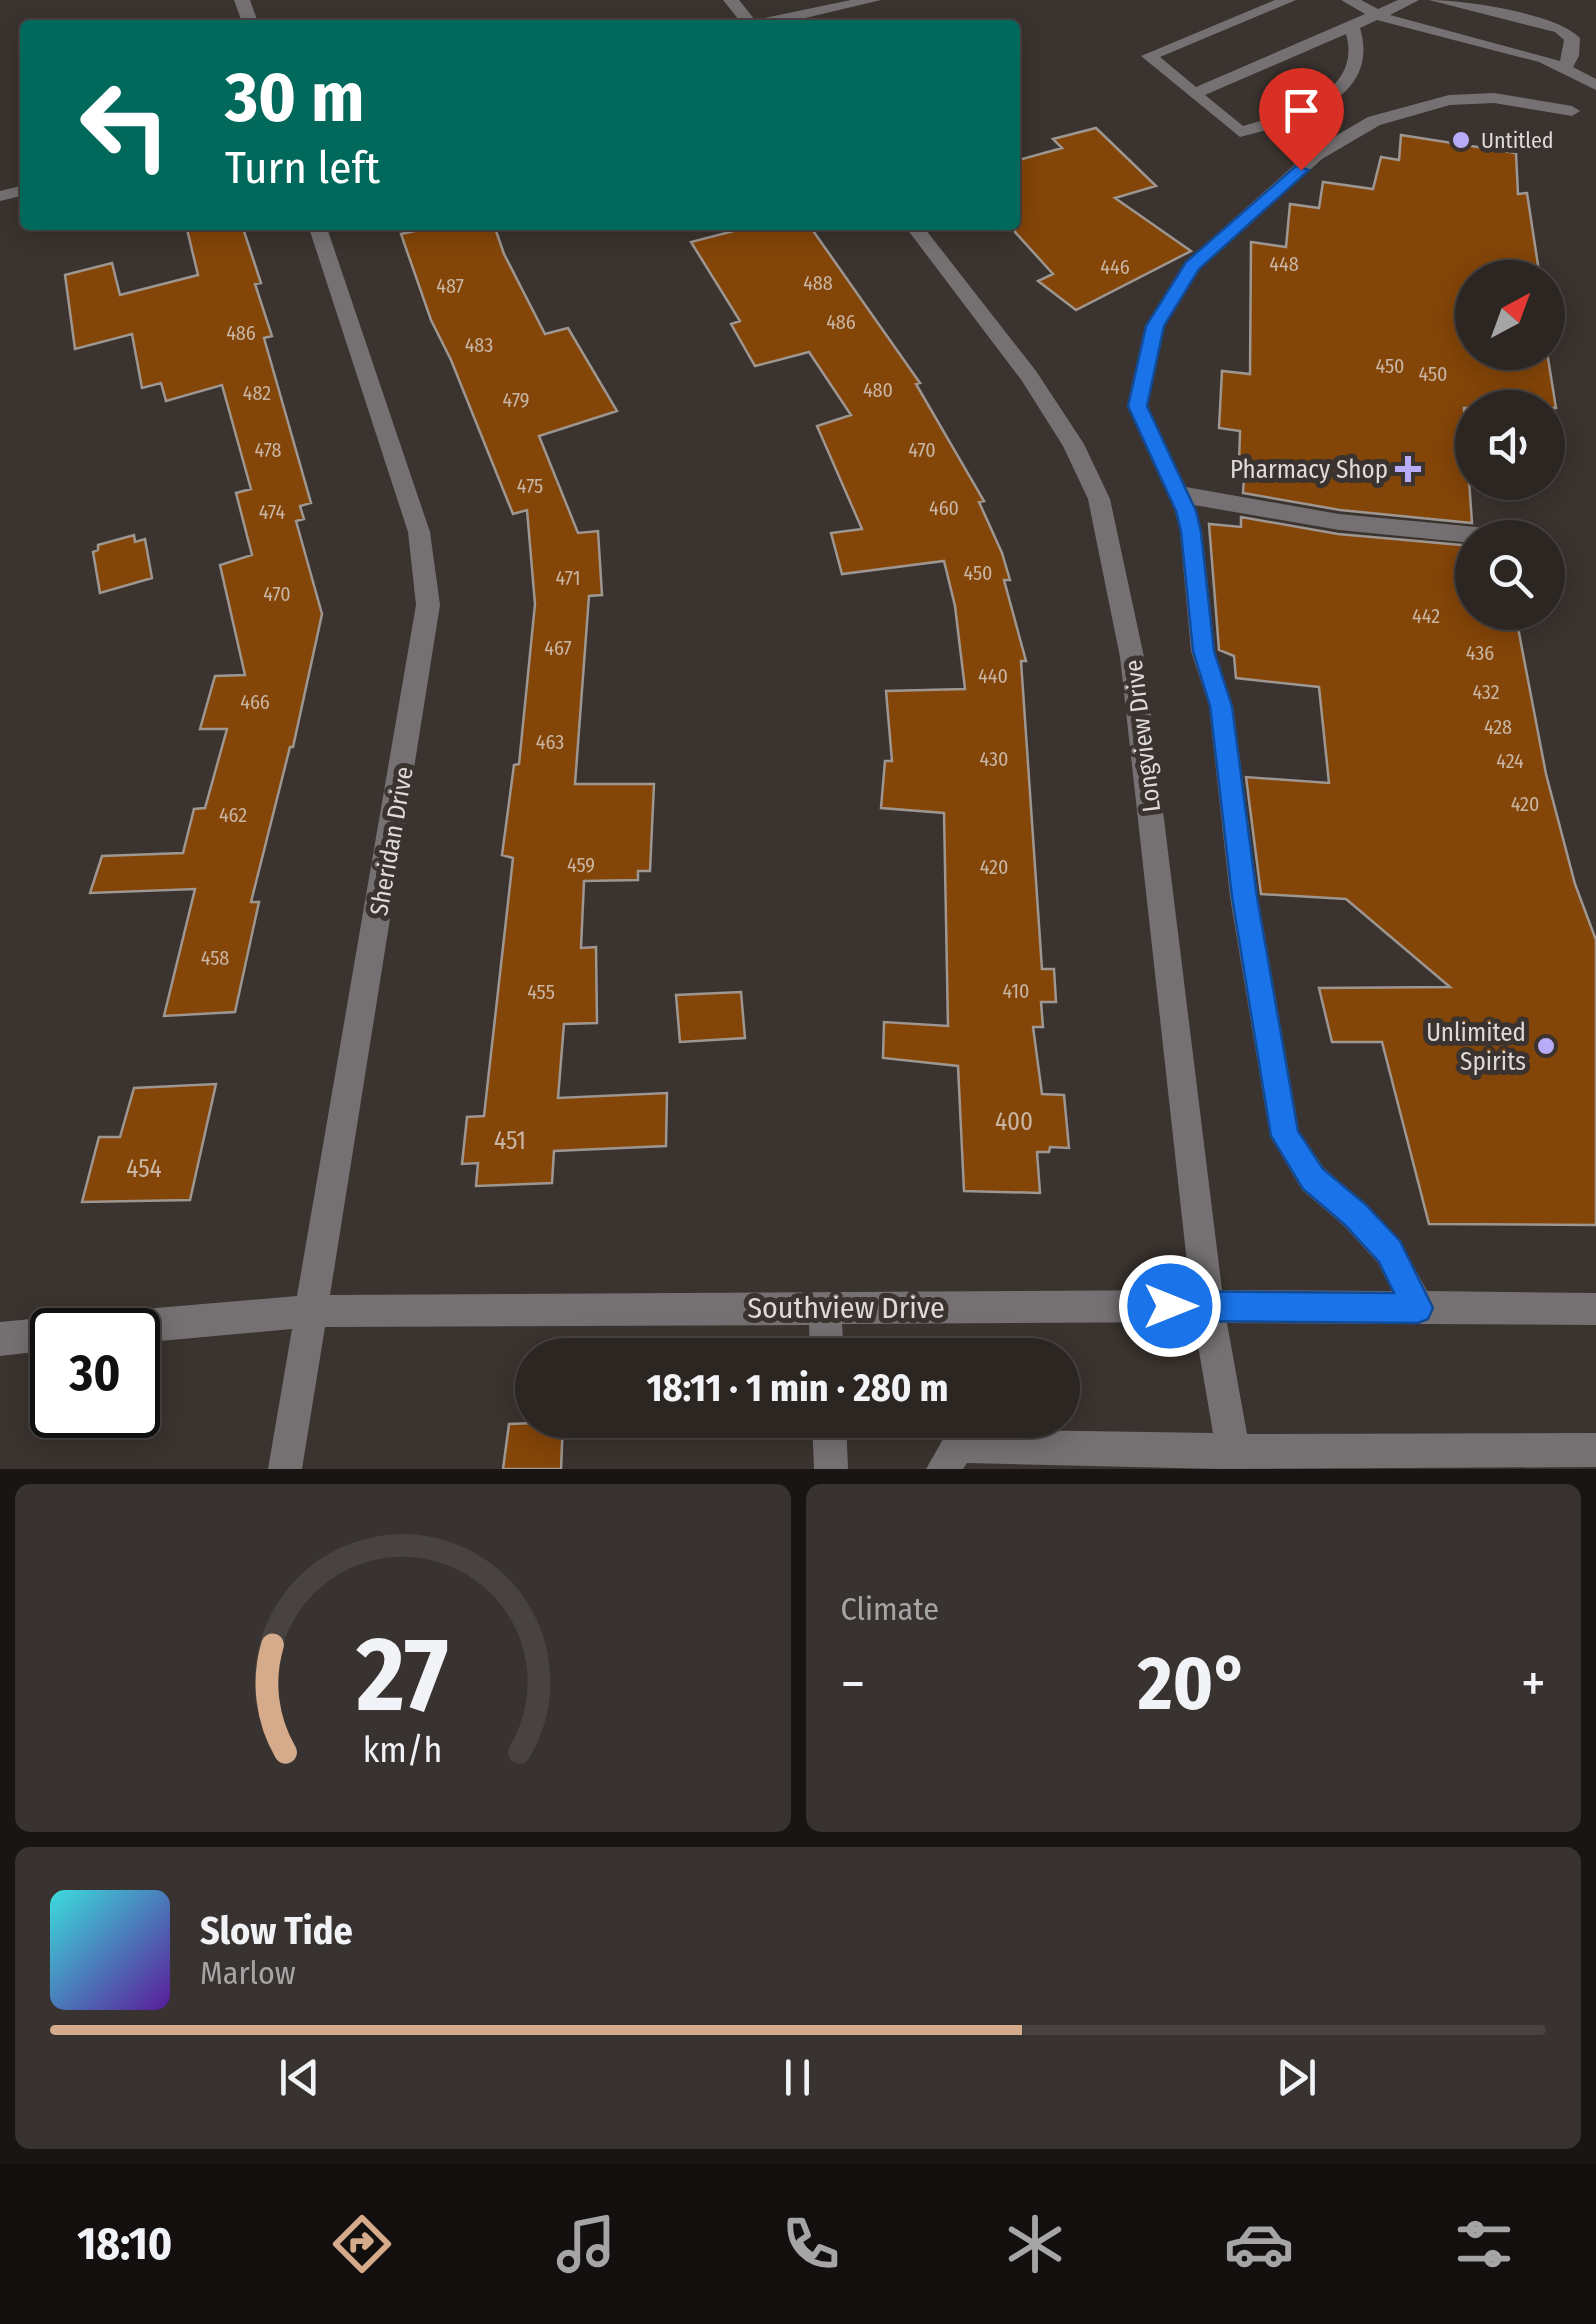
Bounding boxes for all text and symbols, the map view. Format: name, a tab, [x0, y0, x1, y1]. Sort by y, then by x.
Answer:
text: 30 m	[225, 56, 364, 140]
icon: left	[60, 60, 190, 190]
pin	[1259, 68, 1344, 171]
icon: arrive	[1274, 83, 1329, 138]
place label: Untitled	[1481, 127, 1554, 154]
marker: Untitled	[1450, 129, 1472, 151]
text: Turn left	[225, 141, 380, 195]
house number: 448	[1269, 252, 1299, 276]
house number: 446	[1100, 255, 1130, 279]
north arrow	[1455, 260, 1565, 370]
map controls	[1455, 260, 1565, 630]
house number: 488	[803, 271, 833, 295]
house number: 487	[436, 274, 464, 298]
house number: 486	[826, 310, 856, 334]
house number: 486	[226, 321, 256, 345]
house number: 483	[465, 333, 493, 357]
house number: 450	[1375, 354, 1405, 378]
house number: 450	[1418, 362, 1448, 386]
house number: 480	[863, 378, 893, 402]
house number: 482	[243, 381, 271, 405]
house number: 479	[503, 388, 529, 412]
button: sound	[1455, 390, 1565, 500]
house number: 478	[254, 438, 282, 462]
house number: 470	[908, 438, 936, 462]
place label: Pharmacy Shop	[1230, 455, 1388, 485]
marker: Pharmacy Shop	[1397, 458, 1419, 480]
house number: 475	[517, 474, 543, 498]
house number: 460	[929, 496, 959, 520]
house number: 474	[259, 500, 286, 524]
button: search	[1455, 520, 1565, 630]
house number: 450	[963, 561, 993, 585]
house number: 471	[556, 566, 580, 590]
house number: 470	[263, 582, 291, 606]
house number: 442	[1412, 604, 1440, 628]
house number: 467	[544, 636, 572, 660]
house number: 436	[1466, 641, 1494, 665]
street label: Longview Drive	[1119, 658, 1167, 814]
house number: 440	[978, 664, 1008, 688]
house number: 432	[1472, 680, 1500, 704]
house number: 466	[240, 690, 270, 714]
house number: 428	[1484, 715, 1512, 739]
house number: 463	[536, 730, 564, 754]
house number: 430	[980, 747, 1008, 771]
house number: 424	[1496, 749, 1524, 773]
street label: Sheridan Drive	[364, 764, 420, 918]
house number: 420	[1511, 792, 1539, 816]
house number: 462	[219, 803, 247, 827]
house number: 459	[567, 853, 595, 877]
house number: 420	[980, 855, 1008, 879]
house number: 458	[201, 946, 229, 970]
house number: 410	[1003, 979, 1029, 1003]
house number: 455	[527, 980, 555, 1004]
place label: Unlimited Spirits	[1426, 1018, 1526, 1077]
marker: Unlimited Spirits	[1535, 1035, 1557, 1057]
house number: 400	[995, 1107, 1033, 1137]
house number: 451	[494, 1126, 526, 1156]
house number: 454	[126, 1154, 162, 1184]
position arrow	[1118, 1254, 1222, 1358]
street label: Southview Drive	[747, 1290, 945, 1326]
speed limit sign: 30	[30, 1308, 160, 1438]
text: 18:11 · 1 min · 280 m	[646, 1365, 949, 1411]
text: Climate	[841, 1590, 939, 1628]
text: 27	[356, 1613, 449, 1738]
text: 20°	[1138, 1639, 1249, 1729]
text: −	[841, 1651, 865, 1717]
text: +	[1521, 1651, 1546, 1717]
text: km/h	[363, 1729, 443, 1771]
text: Slow Tide	[200, 1908, 353, 1954]
text: Marlow	[200, 1954, 296, 1992]
icon: previous	[272, 2050, 327, 2105]
icon: pause	[770, 2050, 825, 2105]
icon: next	[1269, 2050, 1324, 2105]
icon: directions	[327, 2209, 397, 2279]
icon: music	[551, 2209, 621, 2279]
icon: phone	[776, 2209, 846, 2279]
icon: climate	[1000, 2209, 1070, 2279]
icon: car	[1224, 2209, 1294, 2279]
icon: filters	[1449, 2209, 1519, 2279]
text: 18:10	[77, 2217, 172, 2271]

